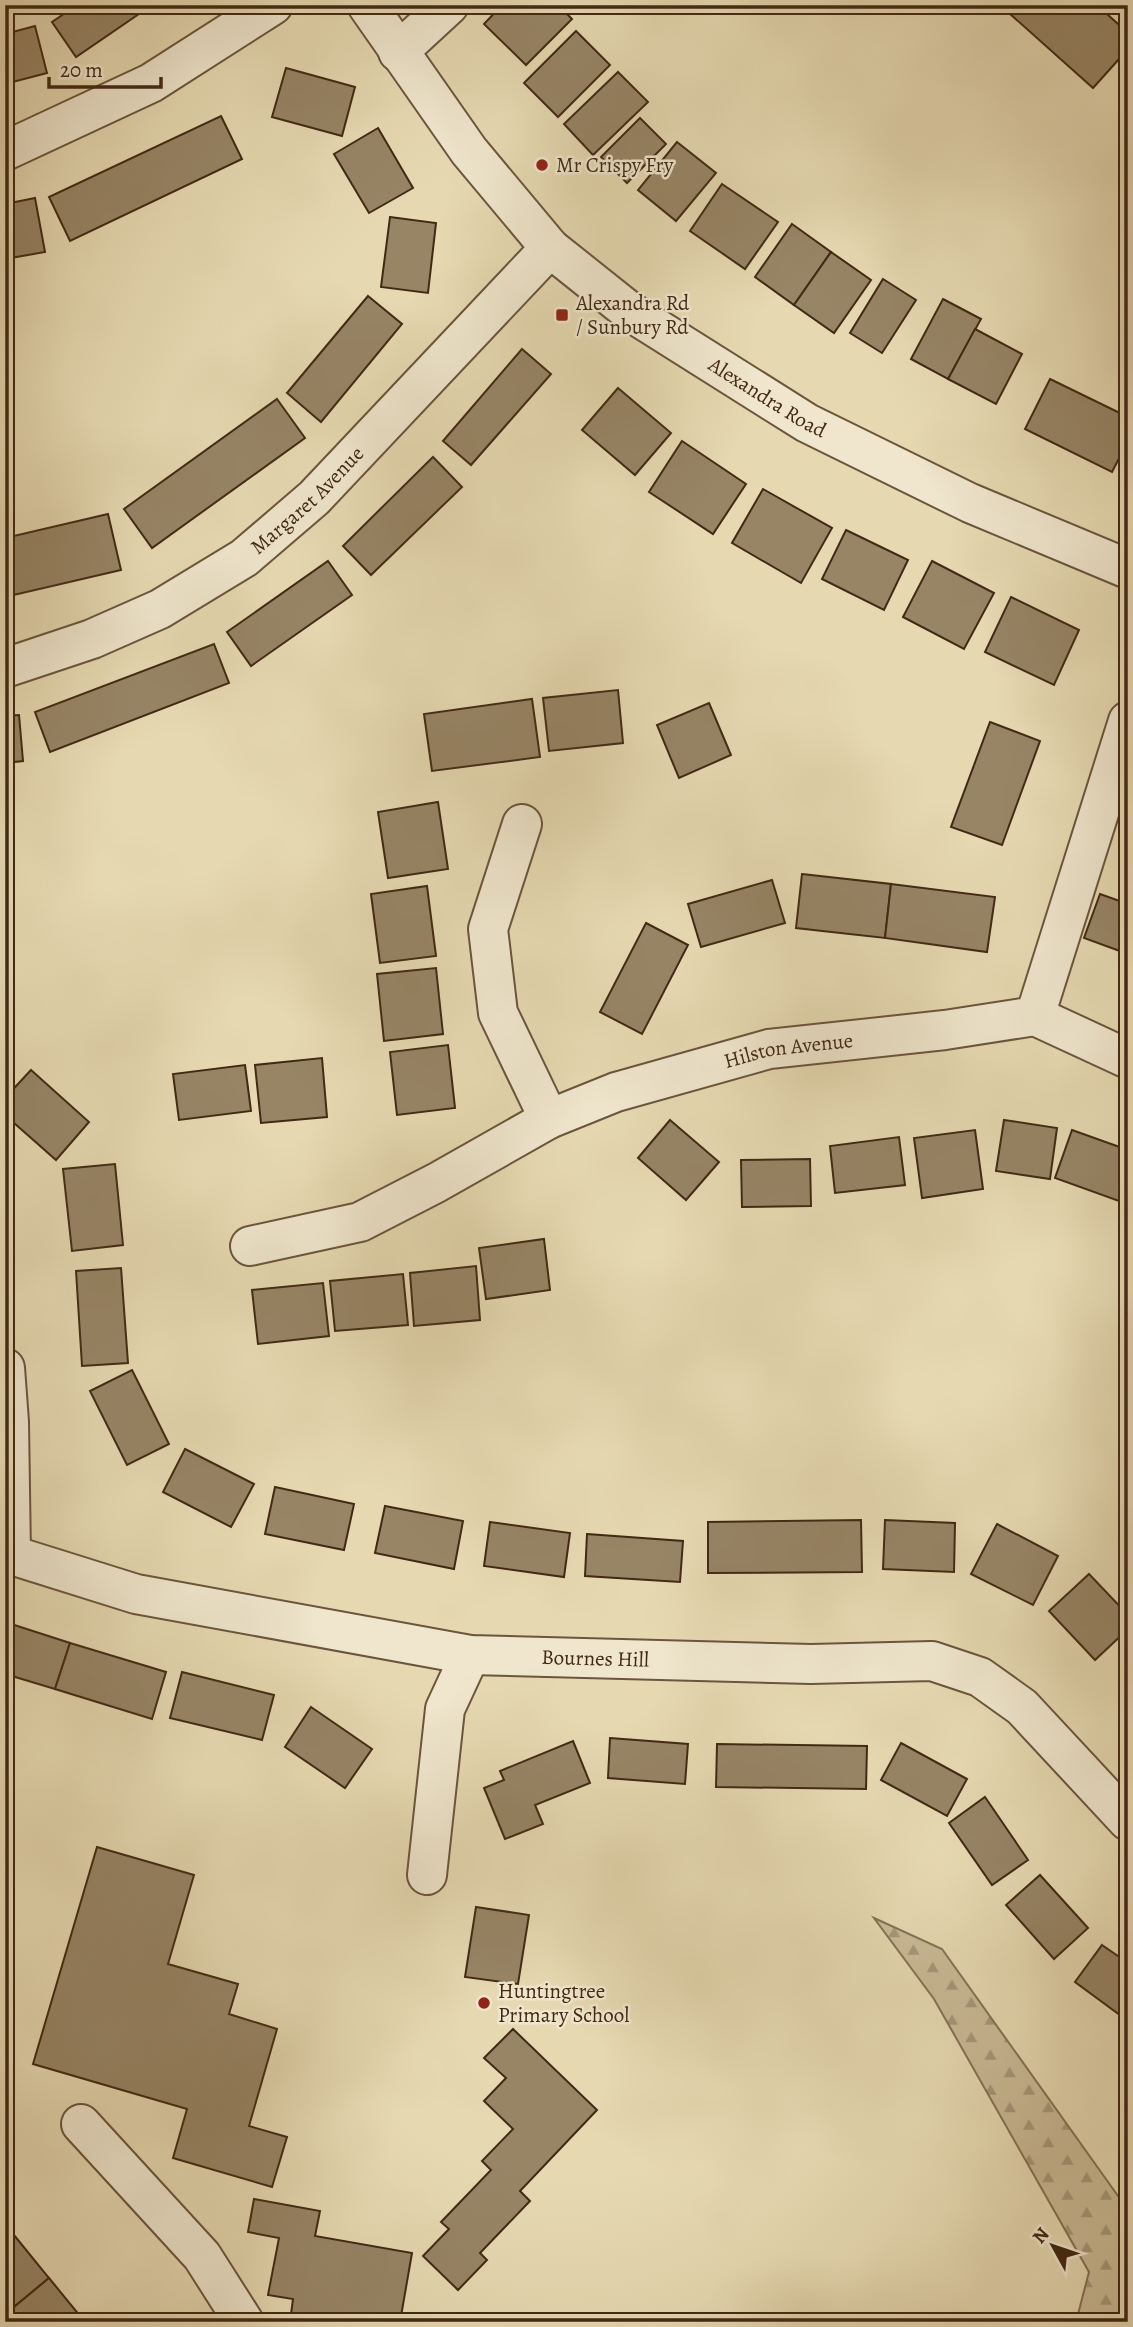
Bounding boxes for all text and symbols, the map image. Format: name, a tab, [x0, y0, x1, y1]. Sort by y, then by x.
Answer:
scale bar	[49, 46, 161, 90]
text: 20 m	[60, 56, 103, 84]
place label: Mr Crispy Fry	[556, 151, 674, 179]
marker: Mr Crispy Fry	[534, 157, 550, 173]
place label: Alexandra Rd / Sunbury Rd	[575, 289, 690, 341]
marker: Alexandra Rd / Sunbury Rd	[554, 307, 570, 323]
street label: Alexandra Road	[702, 350, 832, 445]
street label: Margaret Avenue	[244, 440, 370, 561]
street label: Hilston Avenue	[720, 1026, 854, 1075]
street label: Bournes Hill	[541, 1643, 649, 1674]
place label: Huntingtree Primary School	[498, 1977, 629, 2029]
marker: Huntingtree Primary School	[476, 1995, 492, 2011]
north arrow	[1018, 2212, 1088, 2282]
text: N	[1026, 2222, 1055, 2249]

